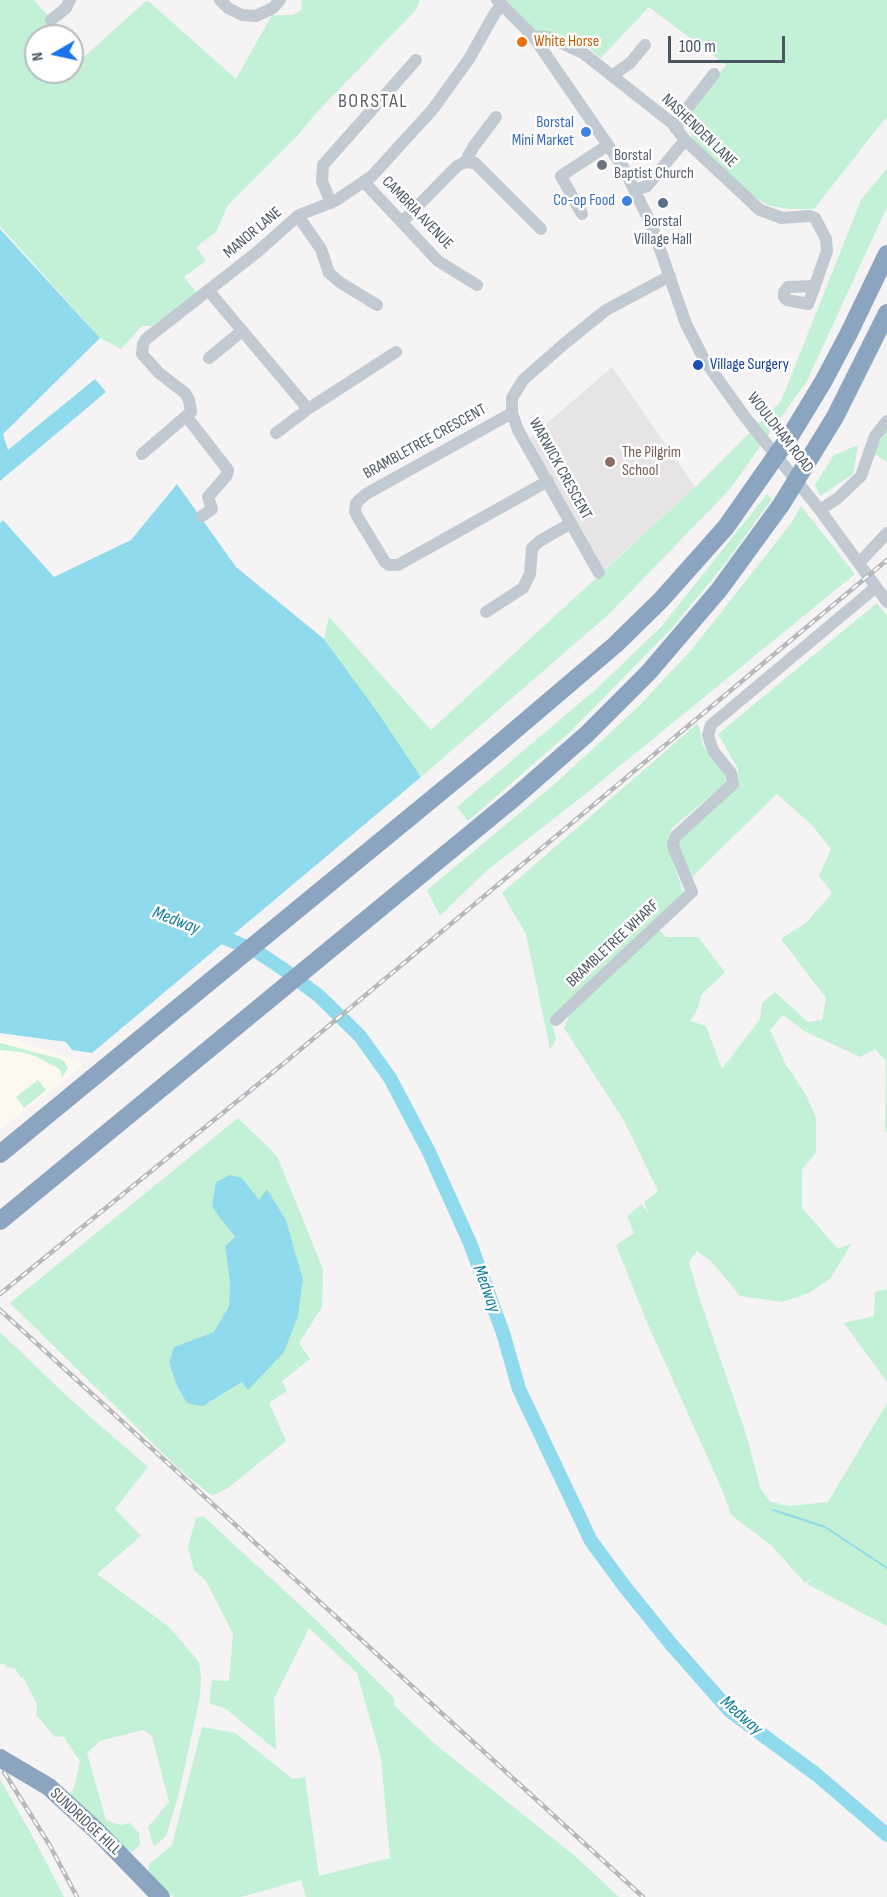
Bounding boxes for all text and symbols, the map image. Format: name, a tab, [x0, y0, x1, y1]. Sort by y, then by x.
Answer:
north arrow	[24, 24, 84, 84]
scale bar	[671, 24, 788, 62]
place label: White Horse	[534, 32, 599, 52]
marker: White Horse	[515, 35, 529, 49]
text: 100 m	[679, 36, 716, 57]
text: N	[28, 51, 48, 62]
district label: BORSTAL	[338, 90, 408, 114]
street label: NASHENDEN LANE	[657, 90, 741, 172]
place label: Borstal Mini Market	[512, 113, 574, 151]
marker: Borstal Mini Market	[579, 125, 593, 139]
place label: Borstal Baptist Church	[614, 146, 694, 184]
marker: Borstal Baptist Church	[595, 158, 609, 172]
street label: CAMBRIA AVENUE	[377, 172, 457, 254]
place label: Co-op Food	[553, 191, 615, 211]
marker: Co-op Food	[620, 194, 634, 208]
marker: Borstal Village Hall	[656, 196, 670, 210]
street label: MANOR LANE	[220, 203, 286, 263]
place label: Borstal Village Hall	[634, 212, 692, 250]
place label: Village Surgery	[710, 355, 789, 375]
marker: Village Surgery	[691, 358, 705, 372]
street label: WOULDHAM ROAD	[743, 389, 817, 477]
street label: BRAMBLETREE CRESCENT	[360, 400, 490, 484]
street label: WARWICK CRESCENT	[524, 415, 596, 523]
place label: The Pilgrim School	[622, 443, 681, 481]
marker: The Pilgrim School	[603, 455, 617, 469]
street label: BRAMBLETREE WHARF	[563, 896, 663, 992]
water label: Medway	[149, 902, 203, 940]
water label: Medway	[467, 1262, 505, 1316]
water label: Medway	[715, 1692, 767, 1740]
street label: SUNDRIDGE HILL	[46, 1784, 124, 1860]

